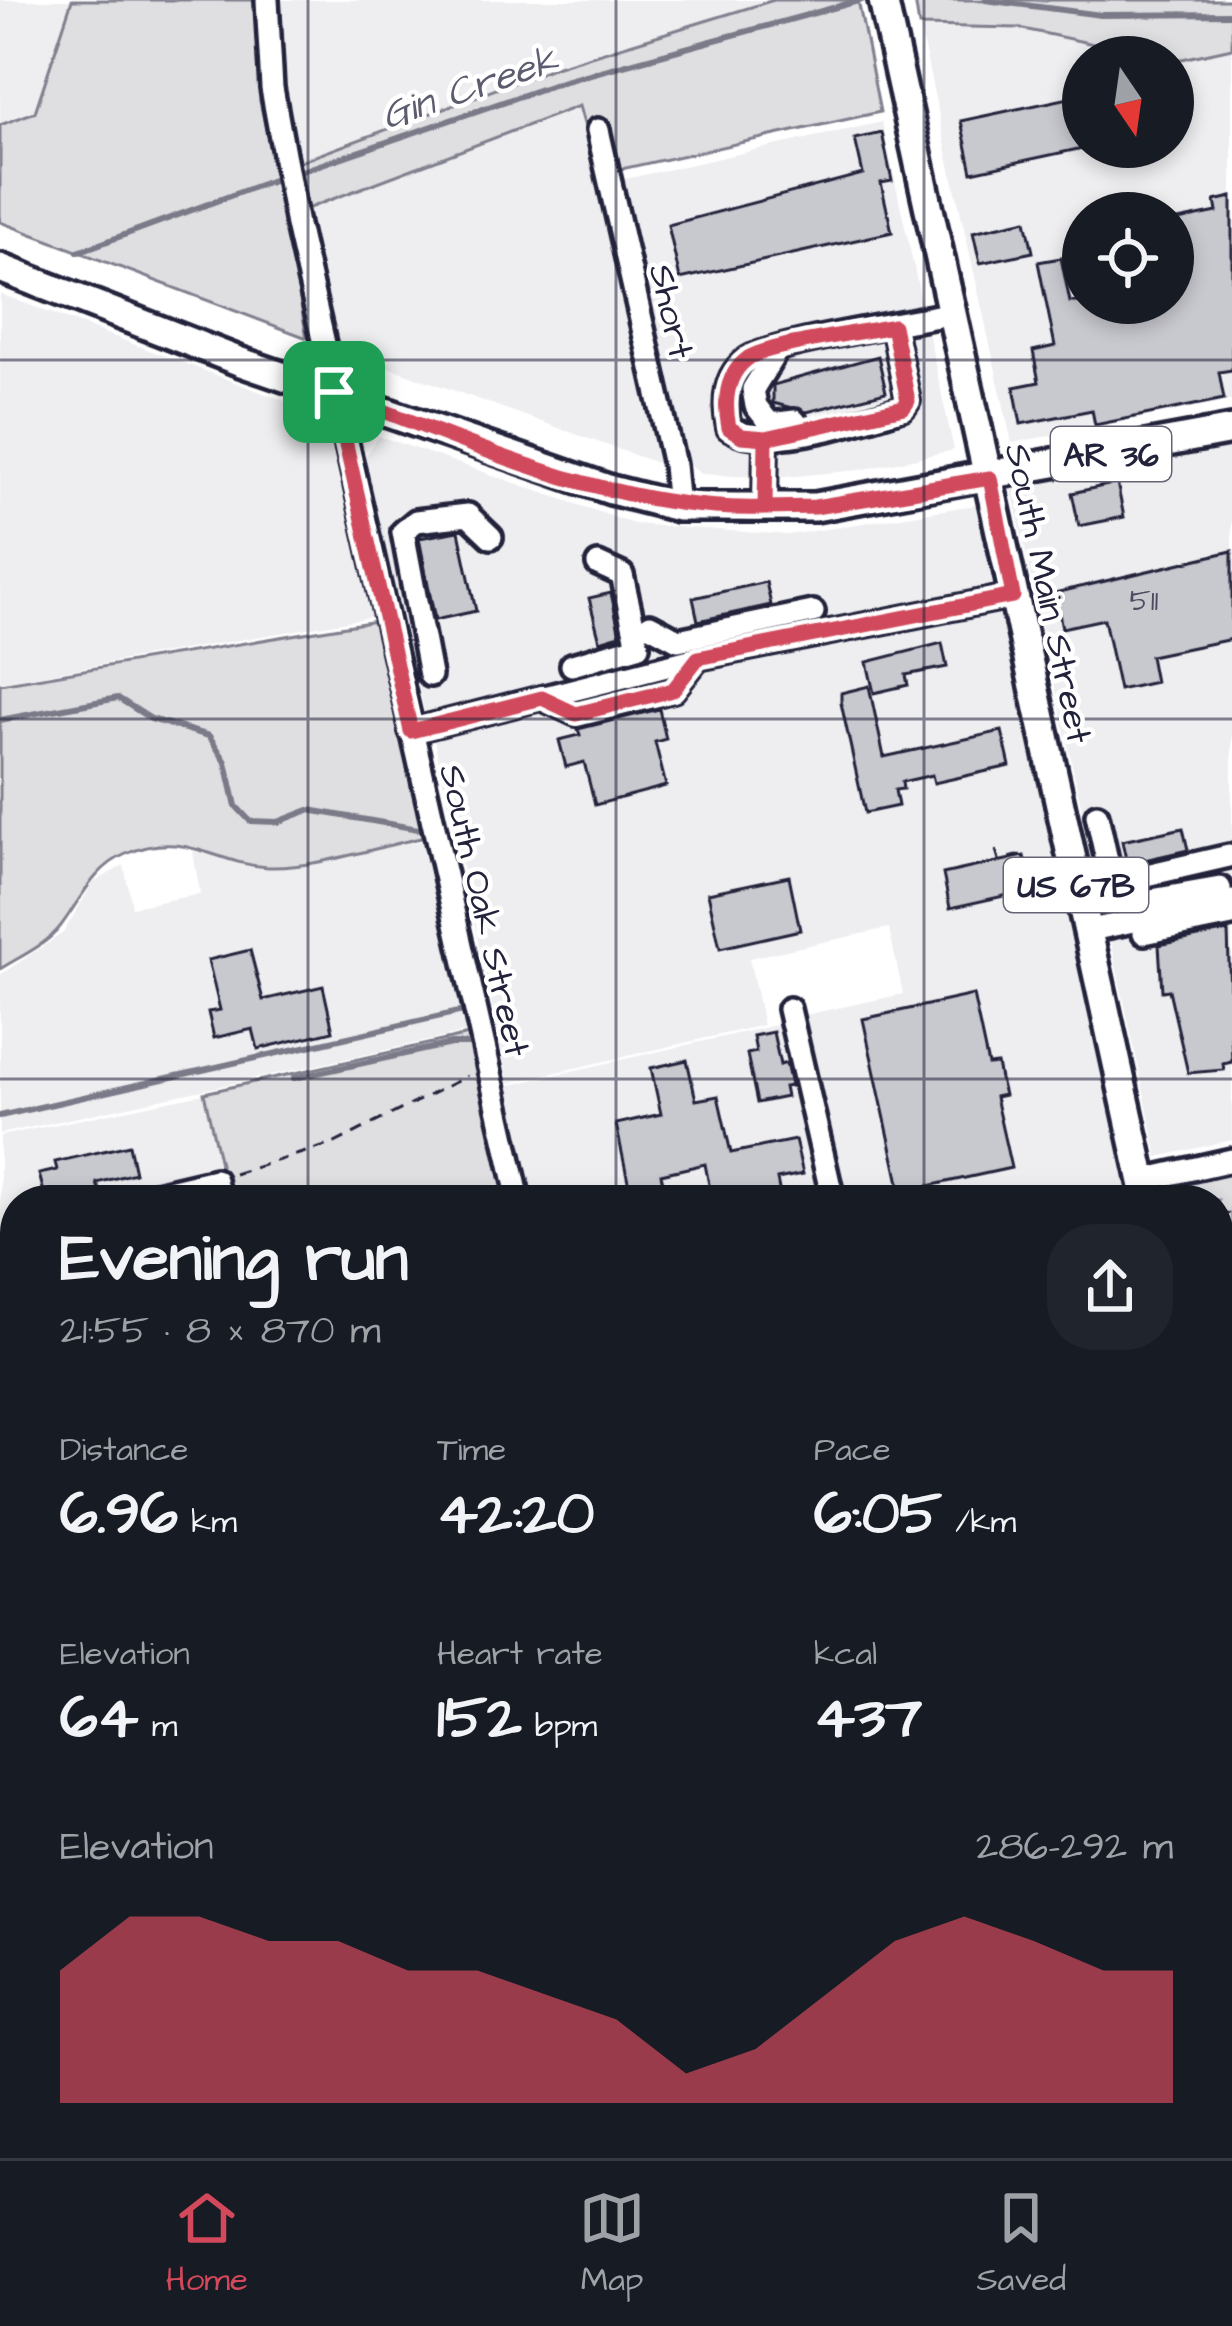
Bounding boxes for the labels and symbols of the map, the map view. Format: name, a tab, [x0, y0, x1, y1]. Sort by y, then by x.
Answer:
water label: Gin Creek	[375, 33, 566, 144]
north arrow	[1062, 36, 1194, 168]
street label: Short	[635, 259, 706, 364]
pin	[283, 341, 385, 443]
road number: AR 36	[1051, 427, 1171, 481]
street label: South Main Street	[991, 439, 1104, 749]
house number: 511	[1130, 580, 1159, 622]
street label: South Oak Street	[425, 759, 542, 1062]
road number: US 67B	[1004, 858, 1148, 912]

